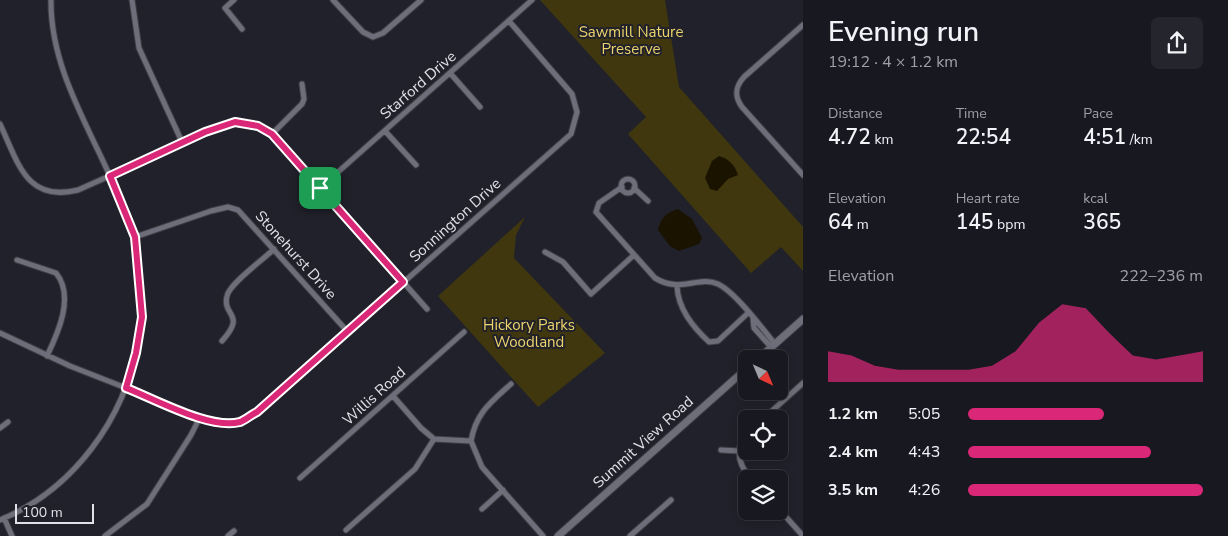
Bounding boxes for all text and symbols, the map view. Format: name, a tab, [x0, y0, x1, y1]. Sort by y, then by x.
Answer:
text: Evening run	[828, 13, 979, 51]
button: share	[1151, 17, 1203, 69]
park label: Sawmill Nature Preserve	[579, 22, 683, 59]
street label: Starford Drive	[376, 46, 460, 124]
text: 19:12 · 4 × 1.2 km	[828, 51, 958, 73]
text: Distance	[828, 104, 882, 123]
text: Time	[956, 104, 987, 123]
text: Pace	[1083, 104, 1113, 123]
text: 4.72	[828, 123, 871, 151]
text: 22:54	[956, 123, 1011, 151]
text: 4:51	[1083, 123, 1126, 151]
text: km	[871, 130, 893, 149]
text: /km	[1126, 130, 1153, 149]
pin	[299, 167, 341, 209]
street label: Sonnington Drive	[405, 173, 505, 267]
icon: arrive	[306, 174, 334, 202]
text: Elevation	[828, 189, 886, 208]
text: Heart rate	[956, 189, 1020, 208]
text: kcal	[1083, 189, 1108, 208]
street label: Stonehurst Drive	[251, 206, 341, 304]
text: 64	[828, 208, 853, 236]
text: 145	[956, 208, 993, 236]
text: 365	[1083, 208, 1121, 236]
text: m	[853, 215, 869, 234]
text: bpm	[993, 215, 1025, 234]
text: Elevation	[828, 265, 894, 287]
text: 222–236 m	[1120, 265, 1203, 287]
park label: Hickory Parks Woodland	[483, 315, 575, 352]
north arrow	[738, 350, 788, 400]
map controls	[738, 350, 788, 520]
street label: Willis Road	[338, 362, 410, 430]
street label: Summit View Road	[588, 391, 698, 493]
text: 1.2 km	[828, 403, 878, 425]
text: 5:05	[908, 403, 940, 425]
button: locate	[738, 410, 788, 460]
text: 2.4 km	[828, 441, 878, 463]
text: 4:43	[908, 441, 940, 463]
button: layers	[738, 470, 788, 520]
text: 3.5 km	[828, 479, 878, 501]
text: 4:26	[908, 479, 940, 501]
scale bar	[15, 501, 94, 524]
text: 100 m	[22, 503, 63, 522]

